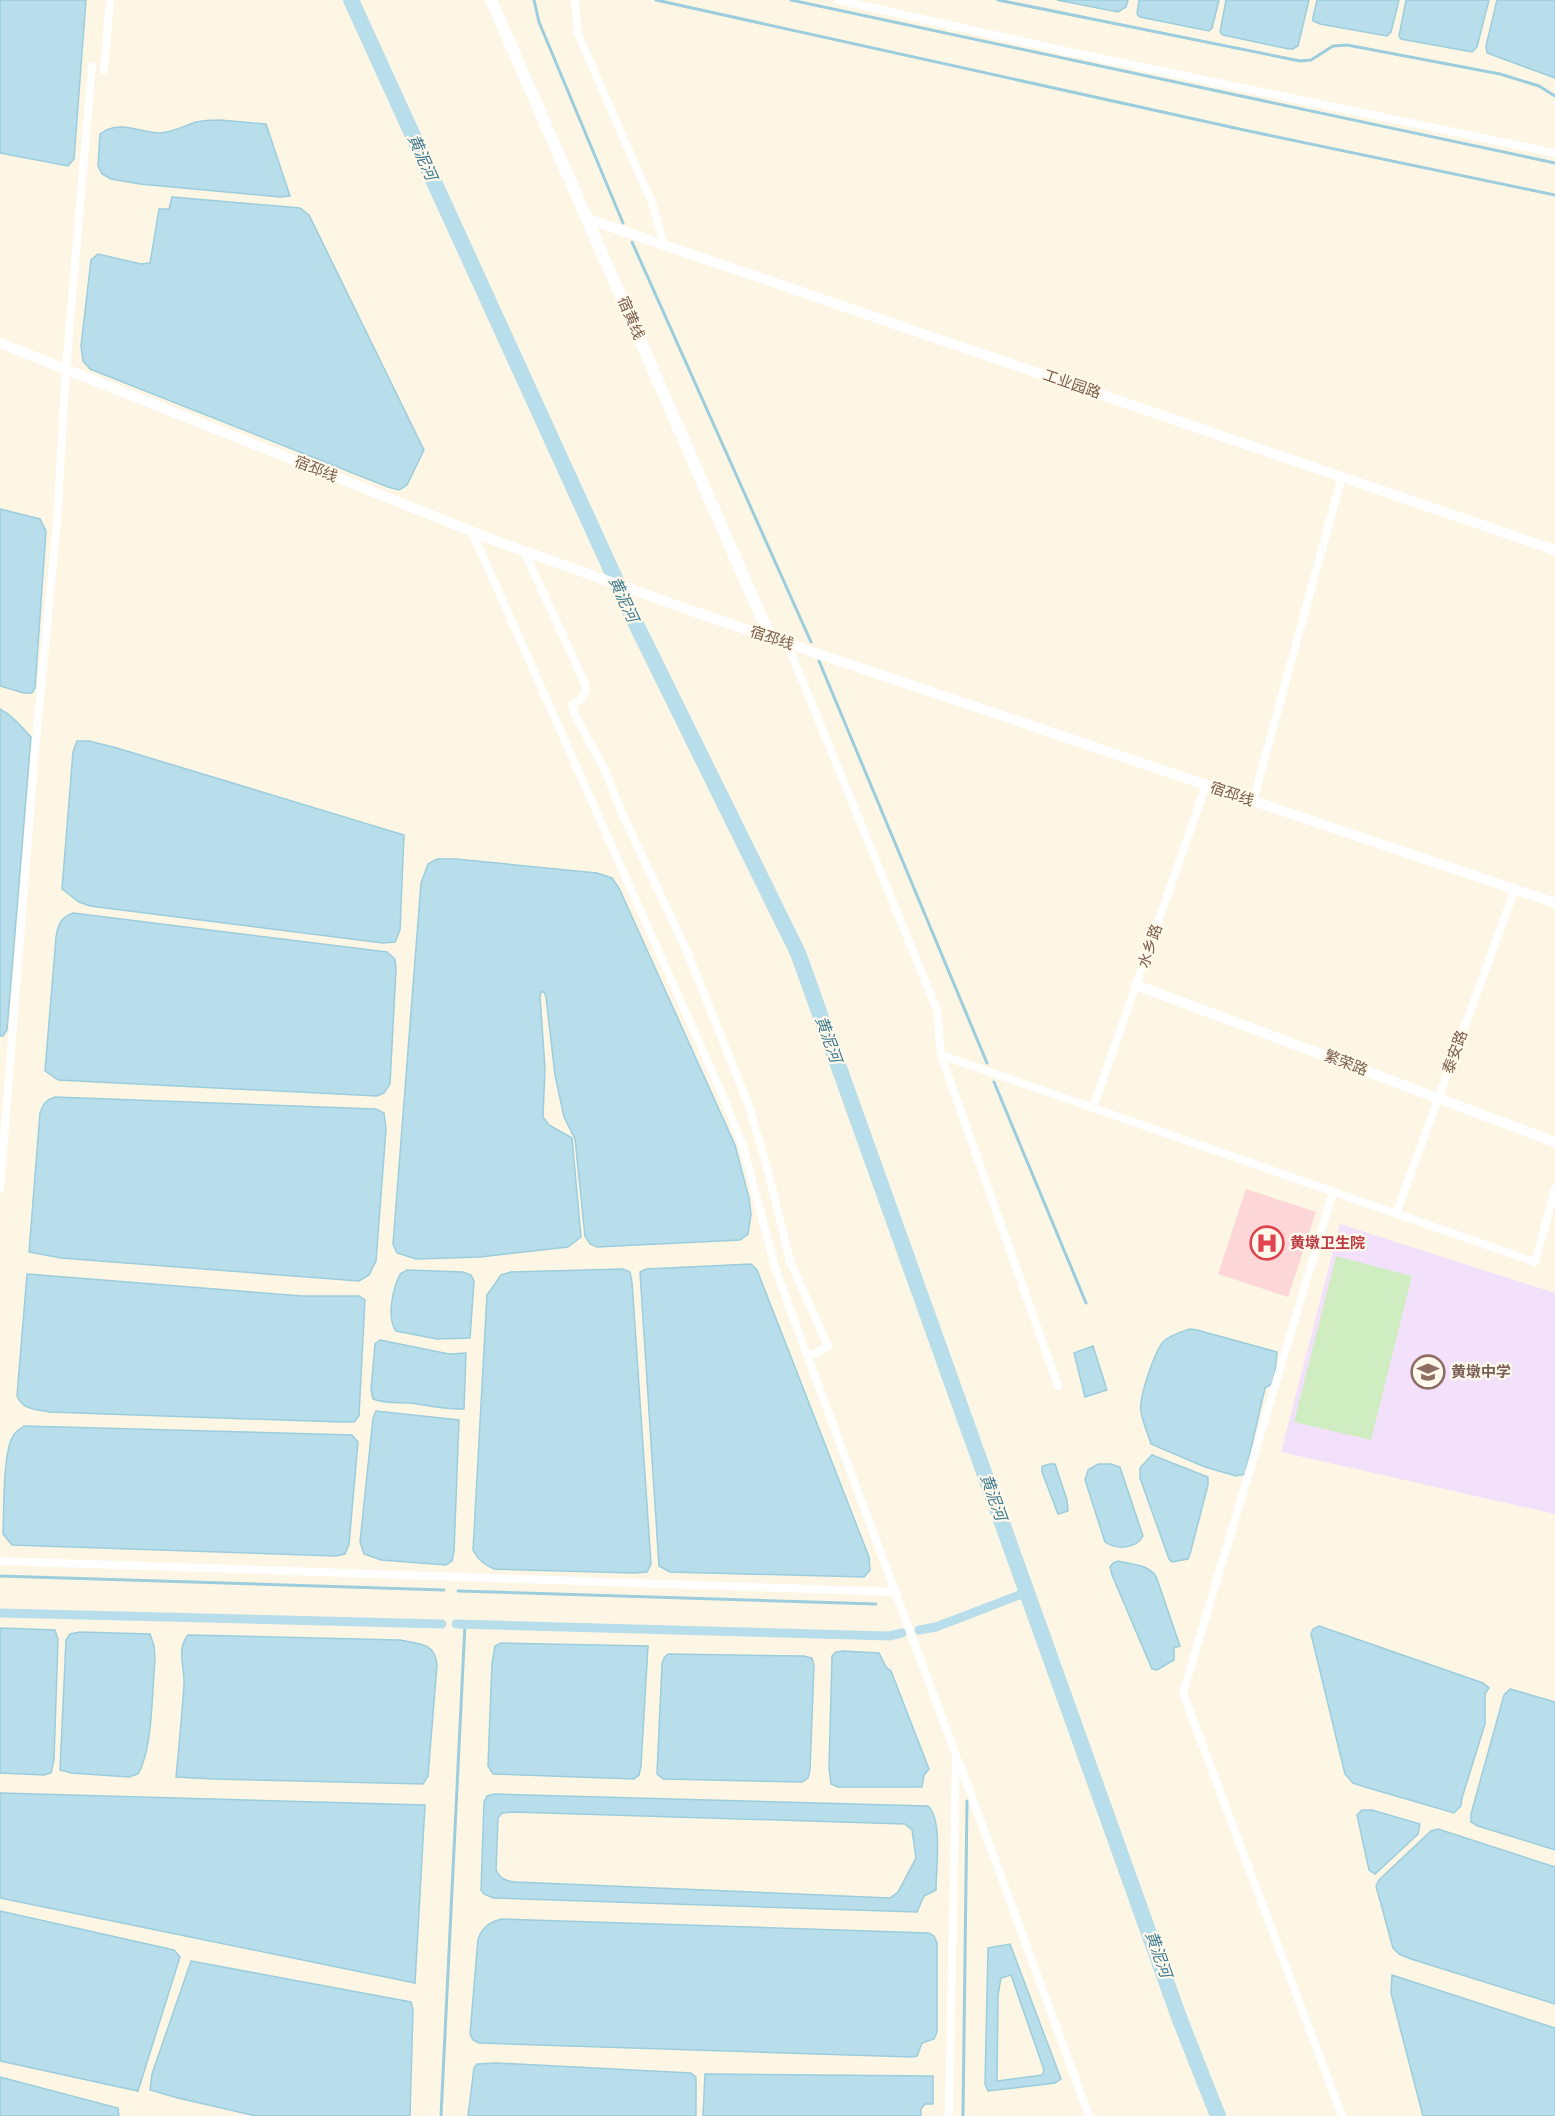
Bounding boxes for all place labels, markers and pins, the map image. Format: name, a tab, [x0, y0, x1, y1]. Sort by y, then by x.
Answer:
hospital icon: 黄墩卫生院	[1249, 1225, 1285, 1261]
place label: 黄墩卫生院	[1290, 1233, 1365, 1254]
school or university icon: 黄墩中学	[1410, 1354, 1446, 1390]
place label: 黄墩中学	[1451, 1362, 1511, 1383]

